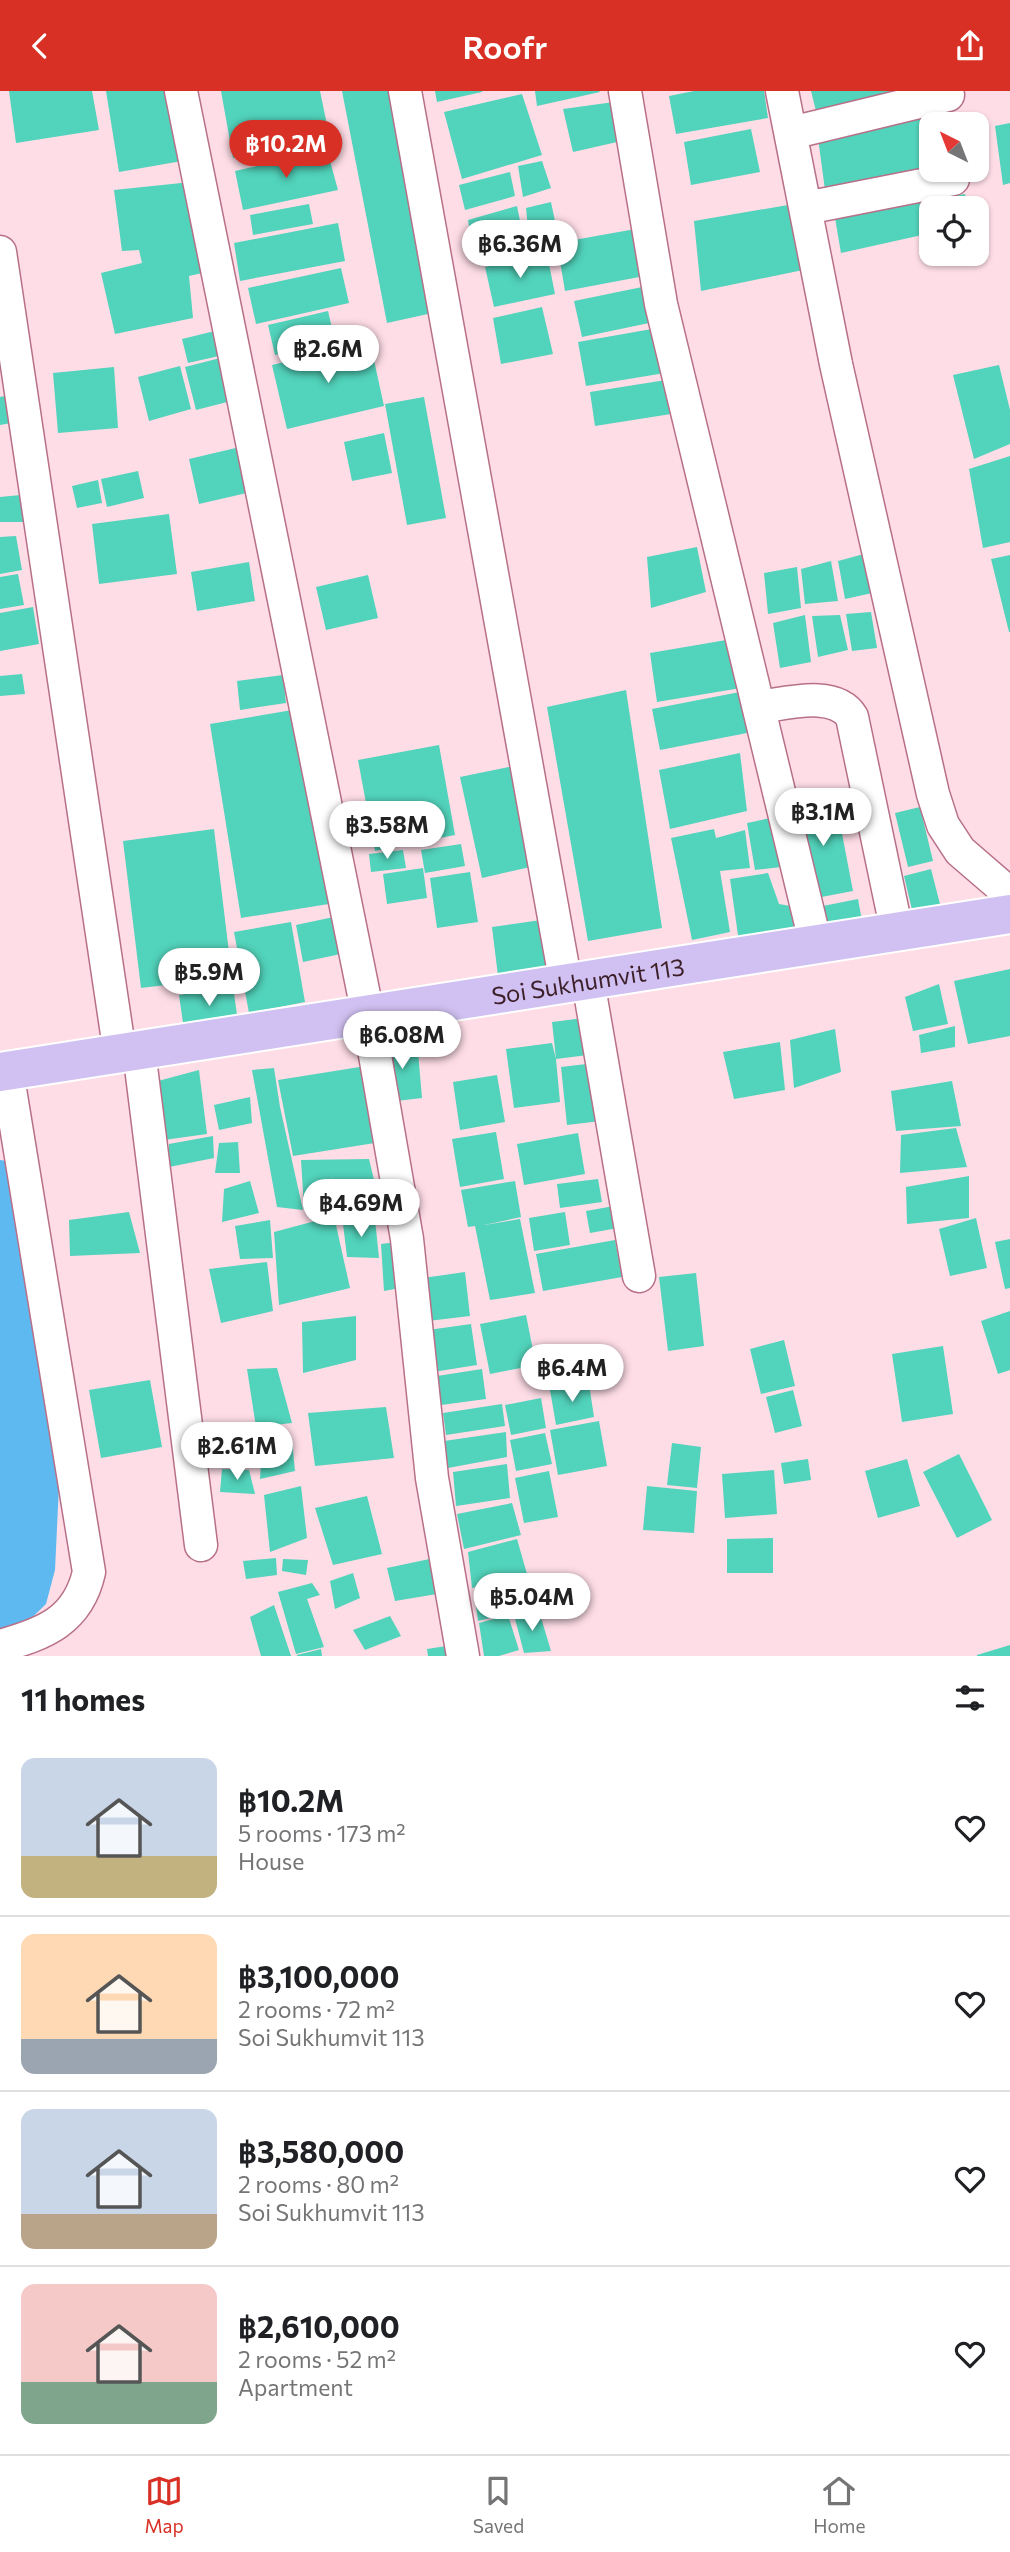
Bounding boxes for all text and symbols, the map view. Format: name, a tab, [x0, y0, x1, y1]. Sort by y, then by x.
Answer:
text: Roofr	[463, 26, 547, 66]
icon: back	[21, 27, 59, 65]
icon: share	[951, 27, 989, 65]
north arrow	[919, 112, 989, 182]
map controls	[919, 112, 989, 266]
pin: ฿10.2M	[229, 120, 343, 180]
text: ฿10.2M	[245, 129, 327, 157]
button: locate	[919, 196, 989, 266]
pin: ฿6.36M	[463, 221, 577, 280]
text: ฿6.36M	[478, 229, 562, 257]
pin: ฿2.6M	[279, 325, 377, 385]
text: ฿2.6M	[293, 334, 363, 362]
pin: ฿3.1M	[774, 789, 872, 848]
text: ฿3.1M	[791, 797, 855, 825]
pin: ฿3.58M	[330, 801, 444, 861]
text: ฿3.58M	[345, 810, 429, 838]
pin: ฿5.9M	[160, 949, 258, 1008]
street label: Soi Sukhumvit 113	[489, 951, 686, 1009]
text: ฿5.9M	[174, 957, 244, 985]
pin: ฿6.08M	[345, 1011, 459, 1071]
text: ฿6.08M	[359, 1020, 445, 1048]
pin: ฿4.69M	[304, 1179, 418, 1239]
text: ฿4.69M	[319, 1188, 403, 1216]
pin: ฿6.4M	[523, 1345, 621, 1404]
text: ฿6.4M	[537, 1353, 607, 1381]
pin: ฿2.61M	[180, 1423, 294, 1482]
text: ฿2.61M	[197, 1431, 277, 1459]
pin: ฿5.04M	[475, 1573, 589, 1633]
text: ฿5.04M	[489, 1582, 575, 1610]
icon: filters	[951, 1679, 989, 1717]
text: 11 homes	[21, 1680, 145, 1717]
text: ฿10.2M	[238, 1781, 344, 1818]
icon: home	[77, 1786, 161, 1870]
icon: heart	[951, 1809, 989, 1847]
text: 5 rooms · 173 m²	[238, 1819, 405, 1847]
text: House	[238, 1847, 304, 1875]
text: ฿3,100,000	[238, 1957, 399, 1994]
icon: home	[77, 1962, 161, 2046]
icon: heart	[951, 1985, 989, 2023]
text: 2 rooms · 72 m²	[238, 1995, 395, 2023]
text: Soi Sukhumvit 113	[238, 2023, 425, 2051]
text: ฿3,580,000	[238, 2132, 404, 2169]
icon: home	[77, 2137, 161, 2221]
icon: heart	[951, 2160, 989, 2198]
text: 2 rooms · 80 m²	[238, 2170, 399, 2198]
text: Soi Sukhumvit 113	[238, 2198, 425, 2226]
text: ฿2,610,000	[238, 2307, 400, 2344]
icon: home	[77, 2312, 161, 2396]
icon: heart	[951, 2335, 989, 2373]
text: 2 rooms · 52 m²	[238, 2345, 396, 2373]
text: Apartment	[238, 2373, 353, 2401]
tab: Map	[145, 2472, 184, 2537]
tab: Saved	[473, 2472, 524, 2537]
tab: Home	[813, 2472, 865, 2537]

